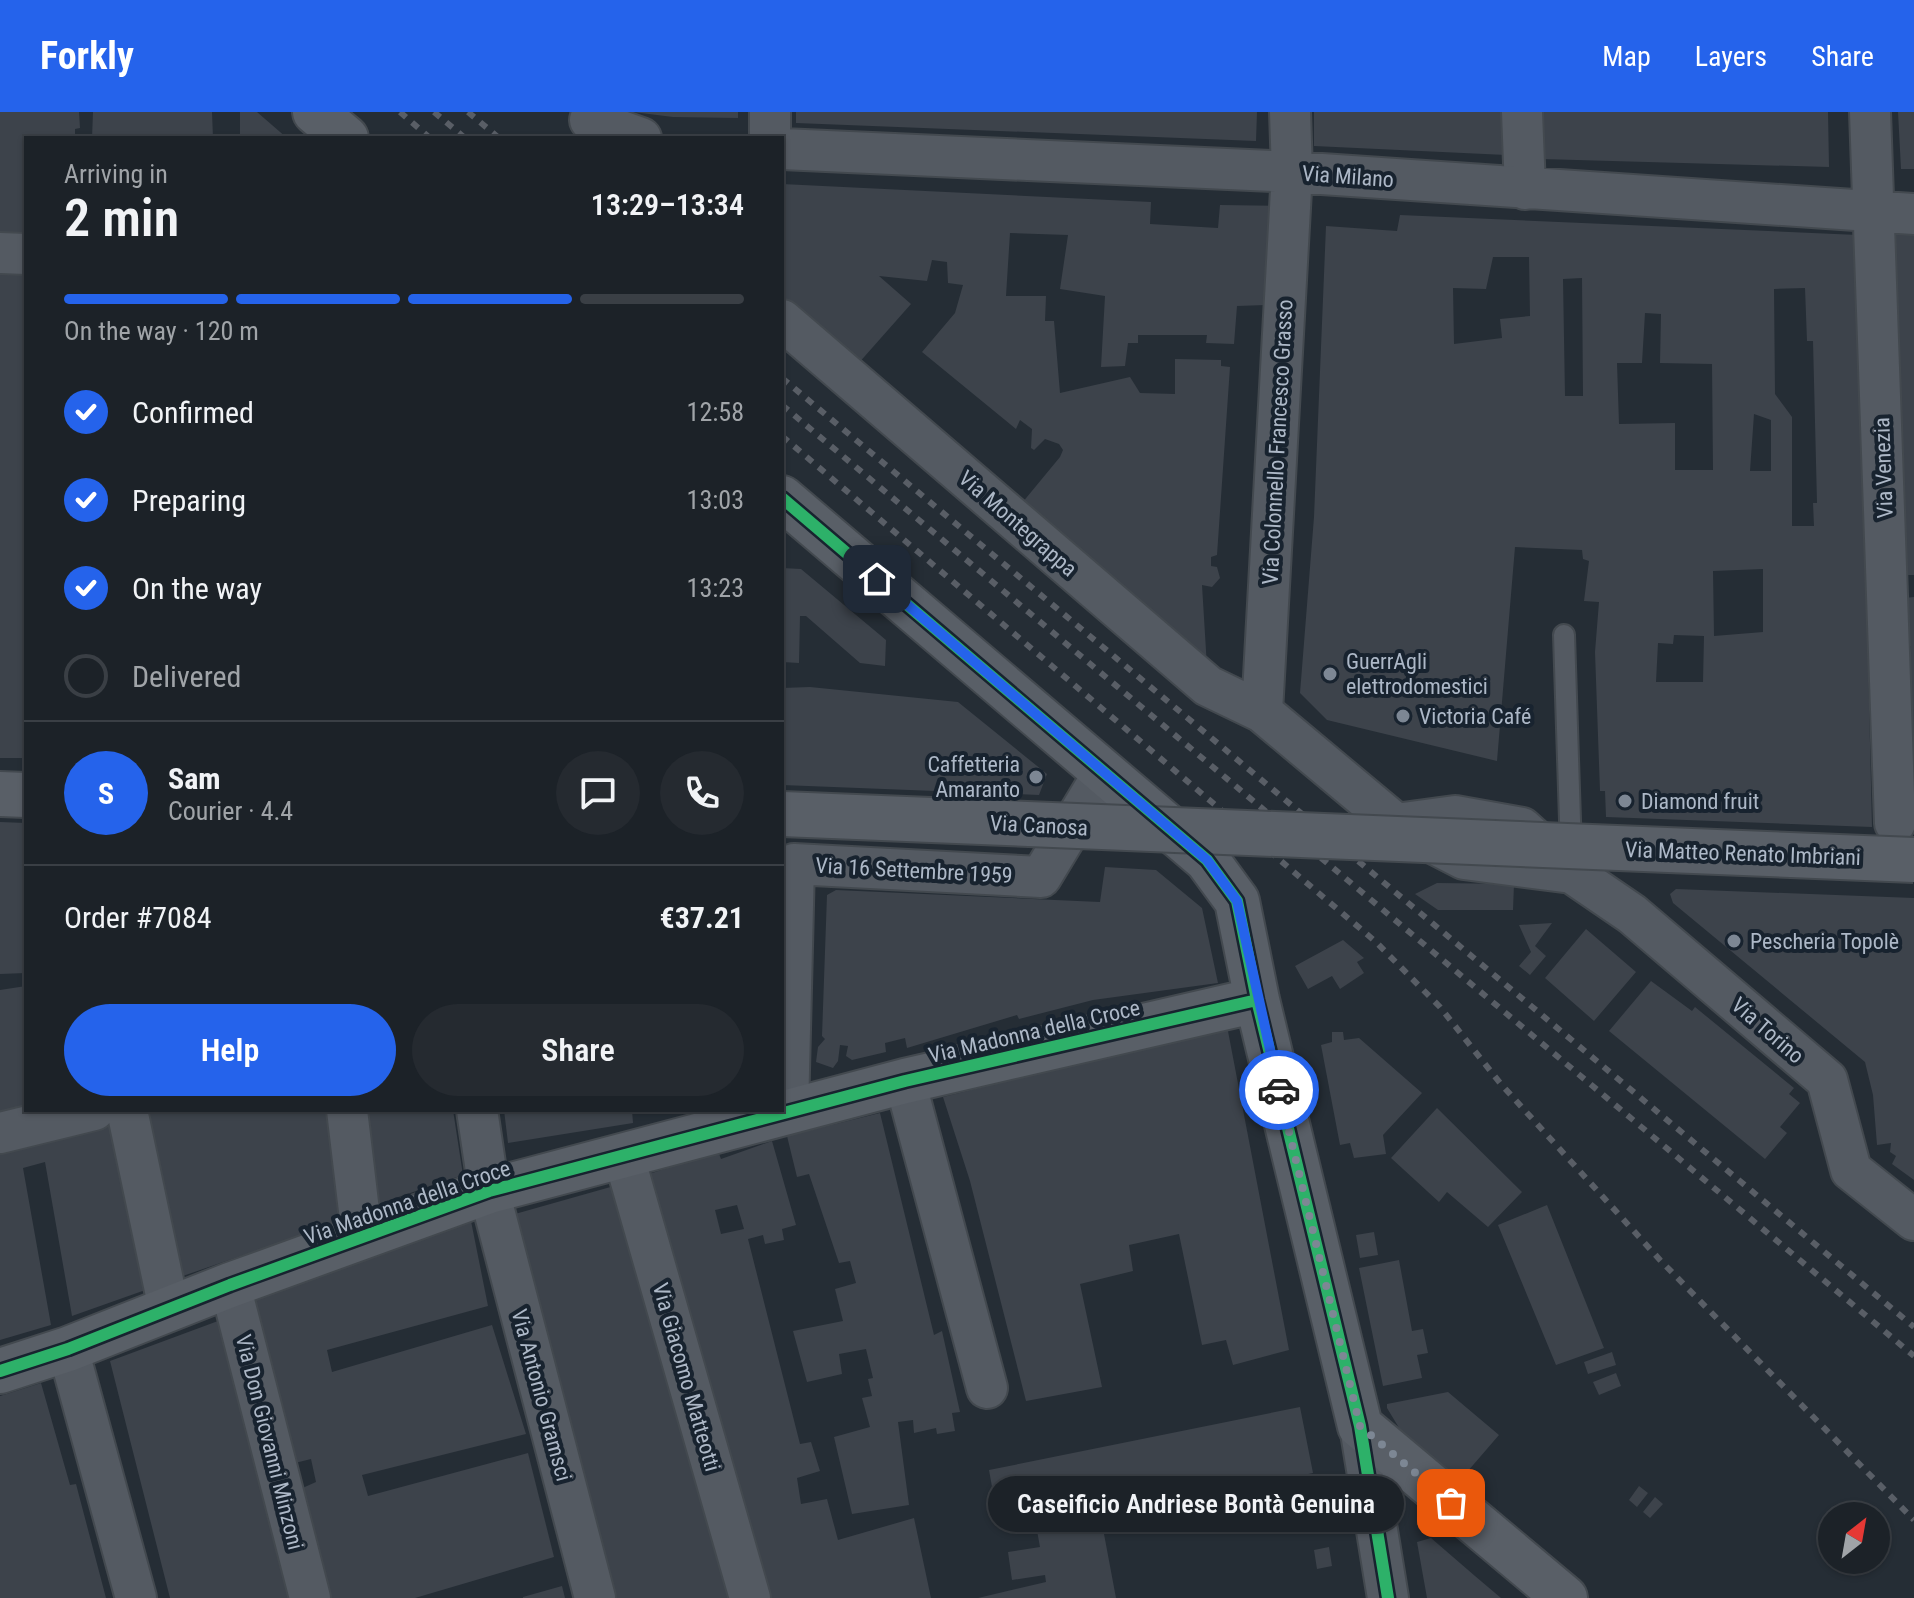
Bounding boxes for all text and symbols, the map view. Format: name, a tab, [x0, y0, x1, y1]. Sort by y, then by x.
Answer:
text: Forkly	[40, 34, 134, 78]
text: Map	[1602, 40, 1651, 73]
text: Layers	[1695, 40, 1767, 73]
text: Share	[1811, 40, 1874, 73]
text: Arriving in	[64, 159, 168, 189]
street label: Via Milano	[1301, 161, 1395, 192]
text: 13:29–13:34	[591, 187, 744, 222]
text: 2 min	[64, 188, 179, 249]
street label: Via Colonnello Francesco Grasso	[1258, 299, 1297, 585]
text: On the way · 120 m	[64, 316, 259, 346]
icon: check	[64, 390, 108, 434]
text: Confirmed	[132, 395, 254, 430]
text: 12:58	[687, 397, 744, 427]
street label: Via Venezia	[1869, 417, 1898, 519]
street label: Via Montegrappa	[954, 465, 1082, 581]
icon: check	[64, 478, 108, 522]
text: Preparing	[132, 483, 246, 518]
text: 13:03	[687, 485, 744, 515]
pin	[843, 545, 911, 613]
icon: home	[855, 557, 899, 601]
icon: check	[64, 566, 108, 610]
text: On the way	[132, 571, 262, 606]
text: 13:23	[687, 573, 744, 603]
place label: GuerrAgli elettrodomestici	[1346, 649, 1488, 699]
text: Delivered	[132, 659, 241, 694]
marker: GuerrAgli elettrodomestici	[1321, 665, 1339, 683]
place label: Victoria Café	[1419, 704, 1531, 729]
marker: Victoria Café	[1394, 707, 1412, 725]
button: chat	[556, 751, 640, 835]
button: phone	[660, 751, 744, 835]
place label: Caffetteria Amaranto	[927, 752, 1020, 802]
text: Sam	[168, 761, 221, 796]
marker: Caffetteria Amaranto	[1027, 768, 1045, 786]
text: S	[98, 776, 114, 811]
place label: Diamond fruit	[1641, 789, 1759, 814]
marker: Diamond fruit	[1616, 792, 1634, 810]
text: Courier · 4.4	[168, 796, 293, 826]
street label: Via Canosa	[989, 810, 1089, 841]
street label: Via Matteo Renato Imbriani	[1625, 837, 1861, 870]
street label: Via 16 Settembre 1959	[815, 853, 1013, 888]
text: Order #7084	[64, 900, 212, 935]
text: €37.21	[659, 900, 744, 935]
place label: Pescheria Topolè	[1750, 929, 1899, 954]
marker: Pescheria Topolè	[1725, 932, 1743, 950]
street label: Via Torino	[1726, 992, 1809, 1068]
street label: Via Madonna della Croce	[926, 995, 1142, 1068]
button: Help	[64, 1004, 396, 1096]
button: Share	[412, 1004, 744, 1096]
courier	[1239, 1050, 1319, 1130]
icon: car	[1257, 1068, 1301, 1112]
street label: Via Madonna della Croce	[301, 1155, 514, 1250]
street label: Via Giacomo Matteotti	[648, 1280, 725, 1474]
street label: Via Antonio Gramsci	[507, 1306, 577, 1484]
street label: Via Don Giovanni Minzoni	[231, 1332, 308, 1552]
pin	[1417, 1469, 1485, 1537]
callout: Caseificio Andriese Bontà Genuina	[987, 1475, 1403, 1531]
icon: bag	[1429, 1481, 1473, 1525]
text: Caseificio Andriese Bontà Genuina	[1017, 1489, 1375, 1519]
north arrow	[1818, 1502, 1890, 1574]
map controls	[1818, 1502, 1890, 1574]

